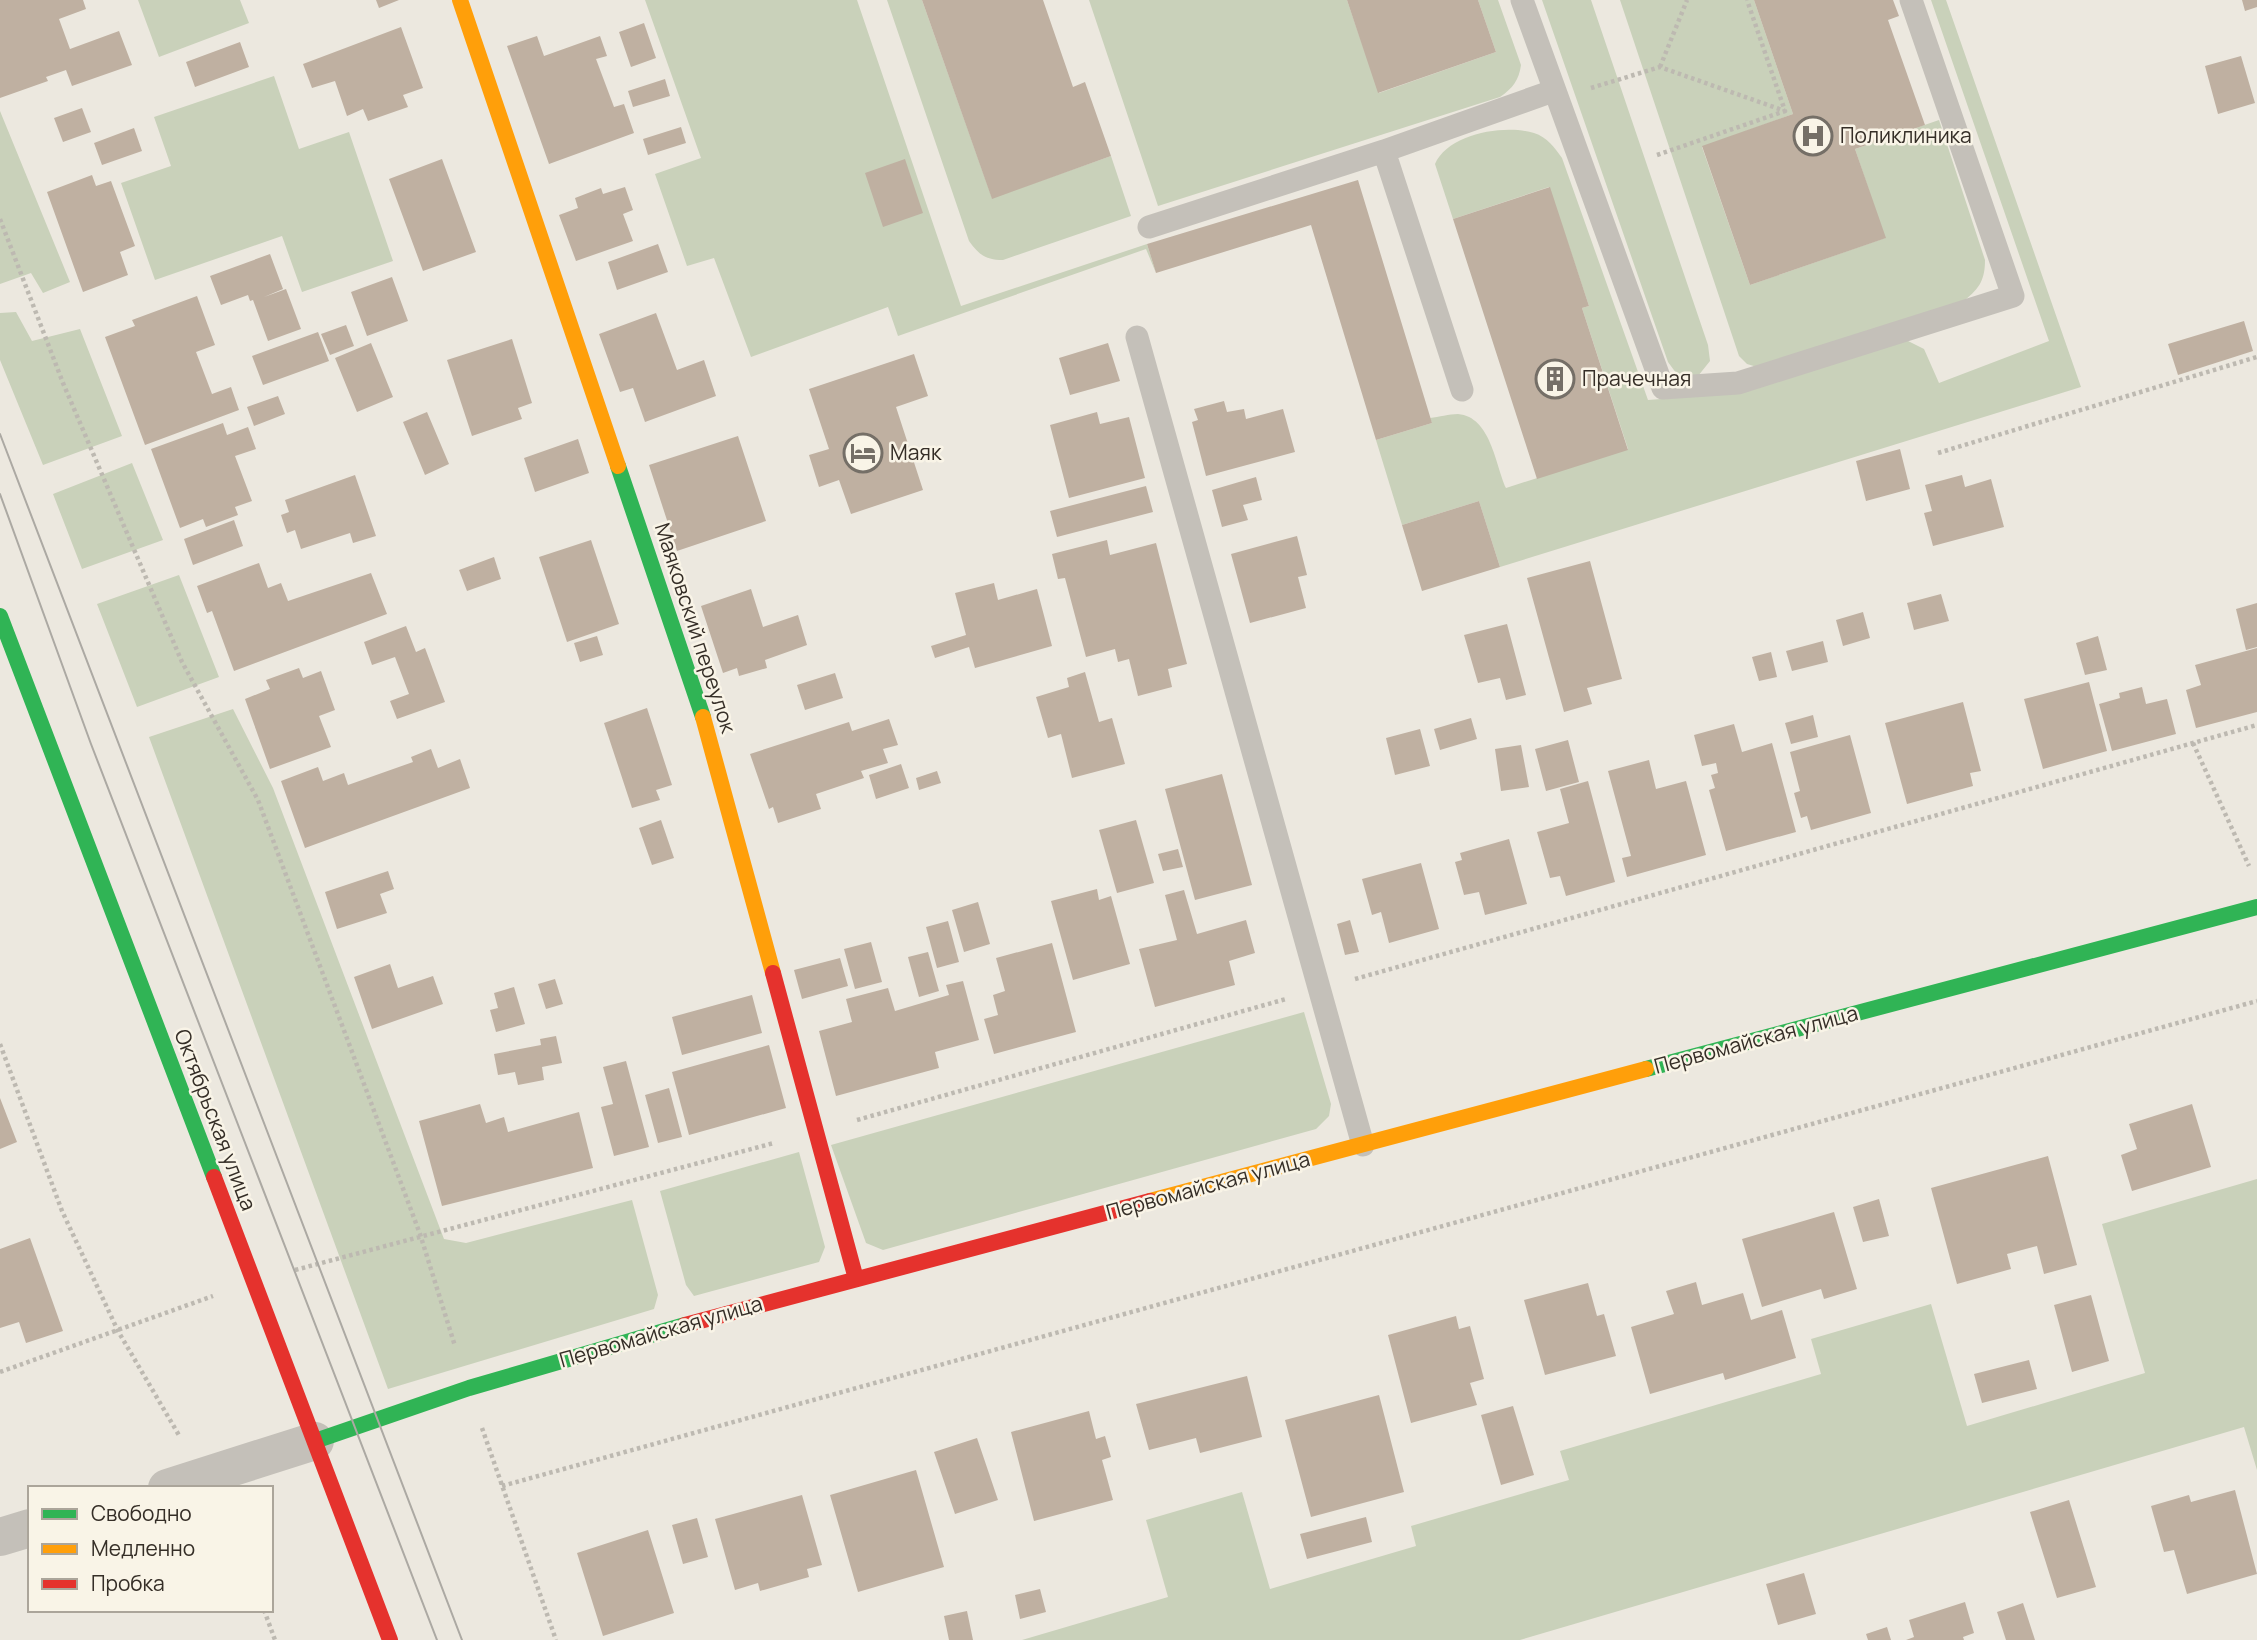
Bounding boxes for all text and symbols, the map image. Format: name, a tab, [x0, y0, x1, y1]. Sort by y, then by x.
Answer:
hospital icon: Поликлиника	[1792, 115, 1834, 157]
place label: Поликлиника	[1840, 121, 1972, 149]
building icon: Прачечная	[1534, 358, 1576, 400]
place label: Прачечная	[1582, 364, 1691, 392]
hotel icon: Маяк	[842, 432, 884, 474]
place label: Маяк	[890, 438, 942, 466]
street label: Маяковский переулок	[649, 519, 743, 737]
street label: Первомайская улица	[1651, 998, 1861, 1080]
street label: Октябрьская улица	[168, 1025, 263, 1214]
street label: Первомайская улица	[1103, 1144, 1313, 1226]
street label: Первомайская улица	[556, 1289, 765, 1373]
legend	[28, 1486, 273, 1612]
text: Свободно	[91, 1499, 192, 1527]
text: Медленно	[91, 1534, 195, 1562]
text: Пробка	[91, 1569, 165, 1597]

